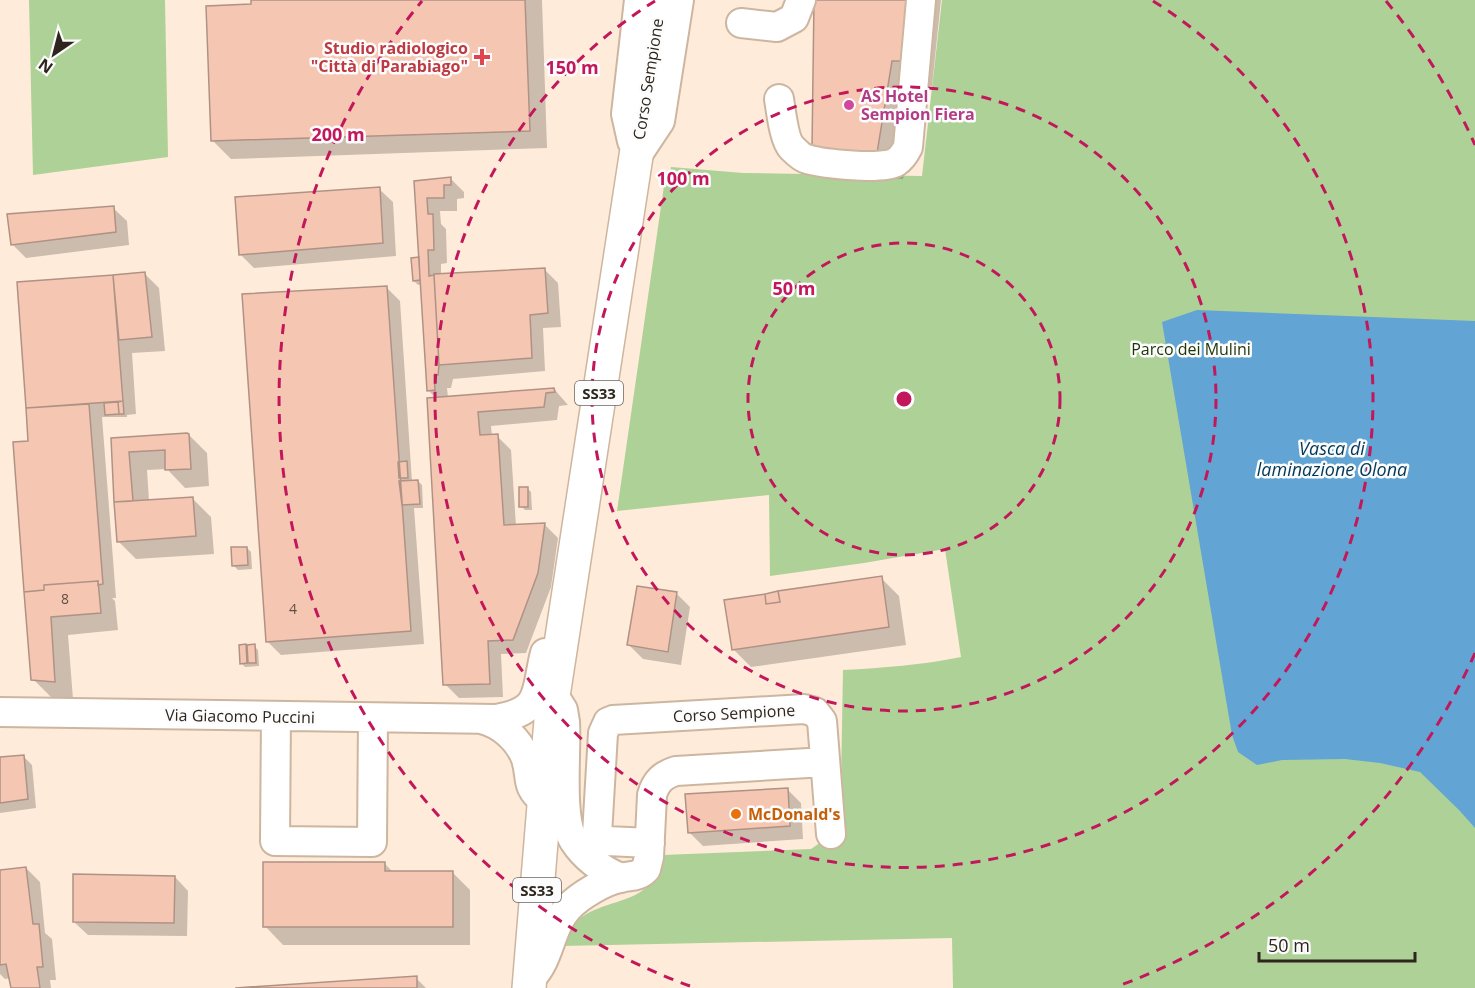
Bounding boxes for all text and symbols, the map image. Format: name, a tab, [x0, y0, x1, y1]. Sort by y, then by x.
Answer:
street label: Corso Sempione	[628, 17, 668, 141]
north arrow	[24, 24, 84, 84]
place label: Studio radiologico "Città di Parabiago"	[311, 37, 468, 77]
marker: Studio radiologico "Città di Parabiago"	[473, 48, 491, 66]
text: N	[34, 54, 57, 79]
text: 150 m	[545, 55, 599, 79]
place label: AS Hotel Sempion Fiera	[861, 85, 975, 125]
marker: AS Hotel Sempion Fiera	[842, 98, 856, 112]
text: 200 m	[311, 122, 365, 146]
text: 100 m	[656, 166, 710, 190]
text: 50 m	[773, 276, 815, 300]
park label: Parco dei Mulini	[1131, 338, 1251, 360]
road number: SS33	[575, 381, 623, 405]
centre of rings	[894, 389, 914, 409]
water label: Vasca di laminazione Olona	[1257, 436, 1407, 481]
house number: 8	[61, 589, 69, 608]
house number: 4	[289, 599, 297, 618]
street label: Corso Sempione	[672, 699, 796, 727]
street label: Via Giacomo Puccini	[165, 704, 315, 728]
place label: McDonald's	[748, 803, 841, 825]
marker: McDonald's	[729, 807, 743, 821]
road number: SS33	[513, 878, 561, 902]
scale bar	[1259, 925, 1415, 963]
text: 50 m	[1268, 933, 1310, 957]

